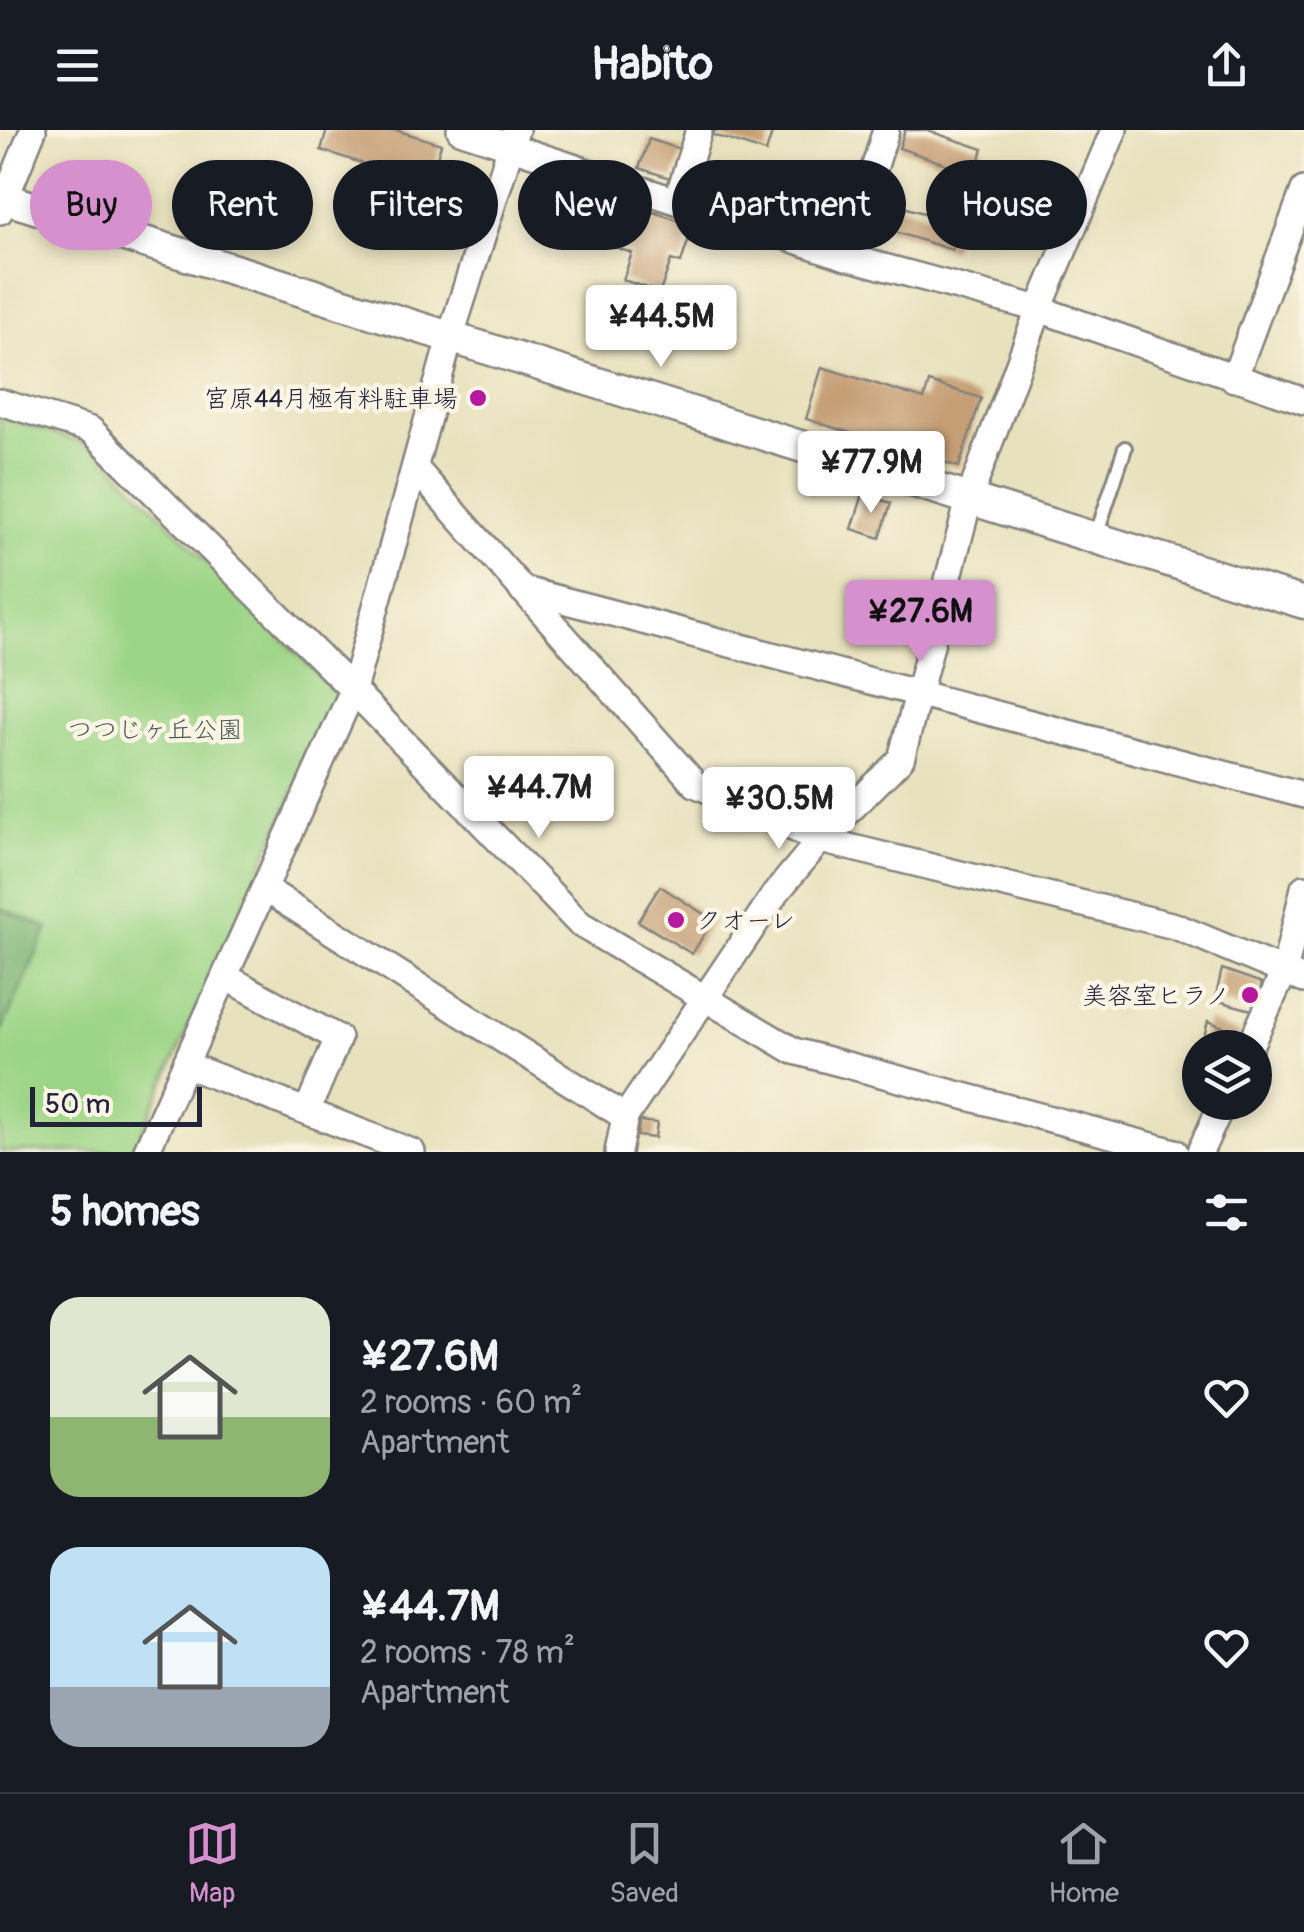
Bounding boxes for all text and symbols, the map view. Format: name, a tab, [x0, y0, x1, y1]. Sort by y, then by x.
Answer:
text: Habito	[591, 37, 713, 93]
icon: menu	[50, 38, 105, 93]
icon: share	[1199, 38, 1254, 93]
chip: Buy	[30, 160, 152, 250]
chip: Rent	[172, 160, 313, 250]
chip: Filters	[333, 160, 498, 250]
chip: New	[518, 160, 652, 250]
chip: Apartment	[672, 160, 906, 250]
chip: House	[926, 160, 1087, 250]
pin: ¥44.5M	[580, 285, 742, 370]
text: ¥44.5M	[608, 297, 714, 337]
place label: 宮原44月極有料駐車場	[204, 384, 458, 415]
marker: 宮原44月極有料駐車場	[467, 387, 489, 409]
pin: ¥77.9M	[790, 431, 952, 516]
text: ¥77.9M	[820, 443, 922, 483]
pin: ¥27.6M	[839, 580, 1001, 665]
text: ¥27.6M	[867, 592, 973, 632]
park label: つつじヶ丘公園	[67, 715, 243, 746]
pin: ¥44.7M	[458, 756, 620, 841]
pin: ¥30.5M	[698, 767, 860, 852]
text: ¥44.7M	[486, 768, 592, 808]
text: ¥30.5M	[724, 779, 834, 819]
place label: クオーレ	[696, 906, 795, 937]
marker: クオーレ	[665, 909, 687, 931]
place label: 美容室ヒラノ	[1082, 981, 1230, 1012]
marker: 美容室ヒラノ	[1239, 984, 1261, 1006]
map controls	[1182, 1030, 1272, 1120]
button: layers	[1182, 1030, 1272, 1120]
scale bar	[30, 1082, 202, 1126]
text: 50 m	[45, 1087, 110, 1122]
icon: filters	[1199, 1185, 1254, 1240]
text: 5 homes	[50, 1186, 200, 1238]
text: ¥27.6M	[360, 1331, 499, 1383]
icon: home	[130, 1337, 250, 1457]
icon: heart	[1199, 1370, 1254, 1425]
text: 2 rooms · 60 m²	[360, 1383, 582, 1423]
text: Apartment	[360, 1423, 509, 1463]
text: ¥44.7M	[360, 1581, 500, 1633]
icon: home	[130, 1587, 250, 1707]
icon: heart	[1199, 1620, 1254, 1675]
text: 2 rooms · 78 m²	[360, 1633, 575, 1673]
text: Apartment	[360, 1673, 509, 1713]
tab: Map	[185, 1816, 240, 1911]
tab: Saved	[609, 1816, 679, 1911]
tab: Home	[1049, 1816, 1119, 1911]

